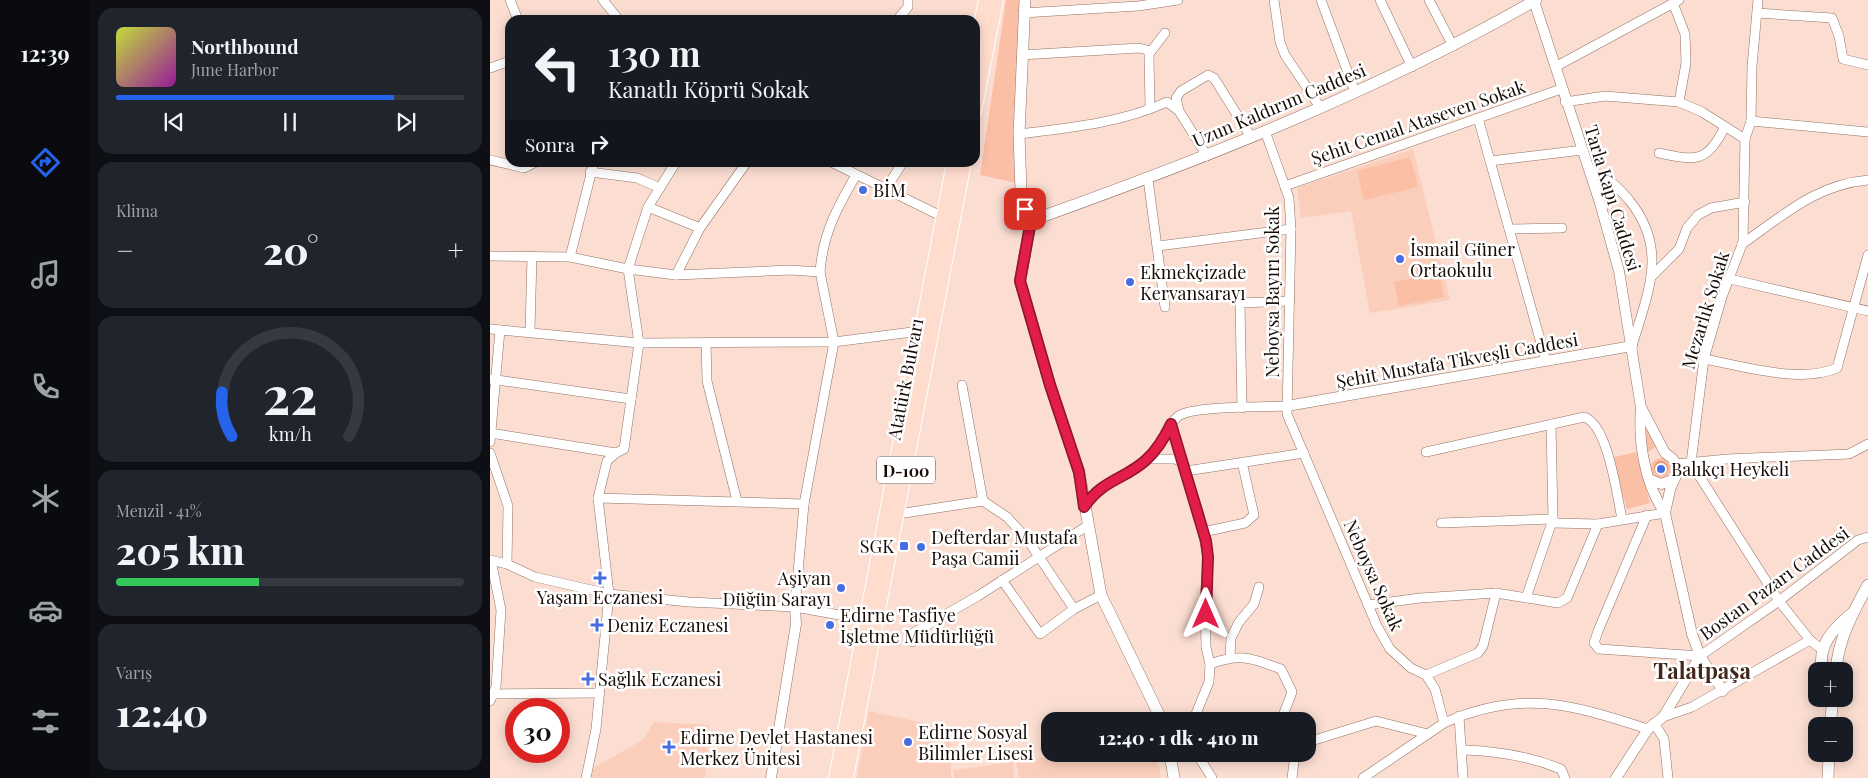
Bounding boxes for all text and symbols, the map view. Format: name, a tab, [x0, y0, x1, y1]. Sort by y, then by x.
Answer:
text: 130 m	[608, 29, 701, 76]
text: Northbound	[191, 33, 299, 59]
icon: left	[525, 35, 590, 100]
text: 12:39	[20, 38, 70, 68]
street label: Uzun Kaldırım Caddesi	[1189, 58, 1369, 152]
text: June Harbor	[191, 59, 279, 80]
text: Kanatlı Köprü Sokak	[608, 74, 809, 104]
street label: Şehit Cemal Ataseven Sokak	[1308, 74, 1529, 170]
icon: previous	[160, 108, 188, 136]
icon: pause	[276, 108, 304, 136]
icon: next	[392, 108, 420, 136]
street label: Tarla Kapı Caddesi	[1579, 122, 1647, 274]
icon: right	[585, 130, 613, 158]
text: Sonra	[525, 131, 575, 157]
icon: directions	[28, 145, 63, 180]
place label: BİM	[873, 178, 906, 202]
marker: BİM	[857, 184, 869, 196]
pin	[1004, 188, 1046, 230]
icon: arrive	[1011, 195, 1039, 223]
text: Klima	[116, 200, 158, 221]
street label: Neboysa Bayırı Sokak	[1260, 206, 1284, 378]
text: 20°	[263, 224, 319, 275]
text: −	[116, 231, 134, 268]
text: +	[448, 231, 464, 268]
place label: İsmail Güner Ortaokulu	[1410, 237, 1515, 282]
street label: Mezarlık Sokak	[1676, 248, 1734, 372]
marker: İsmail Güner Ortaokulu	[1394, 253, 1406, 265]
icon: music	[28, 257, 63, 292]
place label: Ekmekçizade Kervansarayı	[1140, 260, 1246, 305]
marker: Ekmekçizade Kervansarayı	[1124, 276, 1136, 288]
street label: Atatürk Bulvarı	[881, 316, 929, 443]
street label: Şehit Mustafa Tikveşli Caddesi	[1334, 327, 1580, 393]
text: 22	[263, 359, 317, 428]
icon: phone	[28, 369, 63, 404]
text: km/h	[269, 422, 312, 445]
road number: D-100	[877, 456, 935, 484]
place label: Balıkçı Heykeli	[1671, 457, 1789, 481]
marker: Balıkçı Heykeli	[1655, 463, 1667, 475]
icon: climate	[28, 481, 63, 516]
text: Menzil · 41%	[116, 500, 202, 521]
street label: Neboysa Sokak	[1339, 516, 1409, 635]
street label: Bostan Pazarı Caddesi	[1695, 521, 1853, 645]
text: 205 km	[116, 524, 245, 575]
place label: Defterdar Mustafa Paşa Camii	[931, 525, 1078, 570]
place label: SGK	[860, 534, 894, 558]
marker: SGK	[898, 540, 910, 552]
marker: Defterdar Mustafa Paşa Camii	[915, 541, 927, 553]
place label: Aşiyan Düğün Sarayı	[722, 566, 831, 611]
marker: Yaşam Eczanesi	[594, 572, 606, 584]
marker: Aşiyan Düğün Sarayı	[835, 582, 847, 594]
place label: Yaşam Eczanesi	[536, 585, 663, 609]
position arrow	[1179, 587, 1231, 639]
icon: car	[28, 593, 63, 628]
place label: Edirne Tasfiye İşletme Müdürlüğü	[840, 603, 995, 648]
place label: Deniz Eczanesi	[607, 613, 729, 637]
marker: Deniz Eczanesi	[591, 619, 603, 631]
marker: Edirne Tasfiye İşletme Müdürlüğü	[824, 619, 836, 631]
district label: Talatpaşa	[1653, 655, 1751, 685]
text: Varış	[116, 662, 152, 683]
map controls	[1808, 662, 1853, 762]
button: +	[1808, 662, 1853, 707]
place label: Sağlık Eczanesi	[598, 667, 721, 691]
marker: Sağlık Eczanesi	[582, 673, 594, 685]
text: 12:40	[116, 686, 208, 737]
speed limit sign: 30	[505, 698, 570, 763]
icon: filters	[28, 704, 63, 739]
button: −	[1808, 717, 1853, 762]
place label: Edirne Sosyal Bilimler Lisesi	[918, 720, 1033, 765]
text: 12:40 · 1 dk · 410 m	[1099, 724, 1258, 750]
place label: Edirne Devlet Hastanesi Merkez Ünitesi	[680, 725, 873, 770]
marker: Edirne Sosyal Bilimler Lisesi	[902, 736, 914, 748]
marker: Edirne Devlet Hastanesi Merkez Ünitesi	[662, 740, 676, 754]

